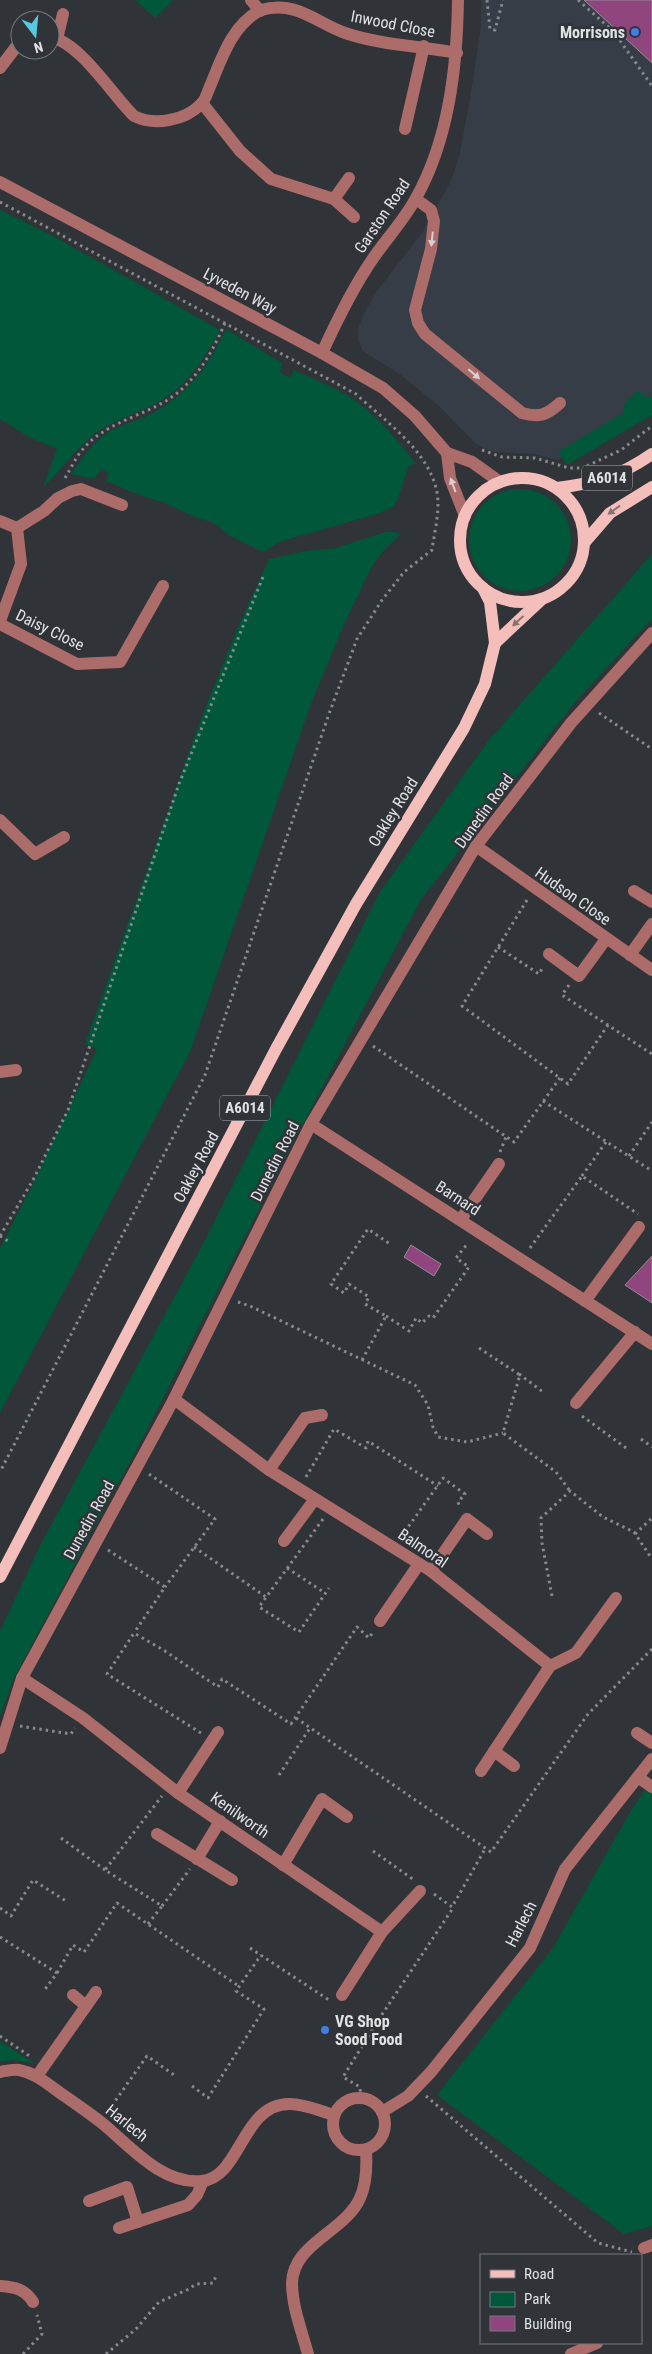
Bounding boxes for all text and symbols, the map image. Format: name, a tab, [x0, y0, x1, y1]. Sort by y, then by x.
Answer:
street label: Inwood Close	[349, 7, 437, 41]
north arrow	[10, 10, 60, 60]
place label: Morrisons	[560, 23, 625, 42]
marker: Morrisons	[629, 26, 641, 38]
text: N	[32, 39, 45, 56]
street label: Garston Road	[350, 175, 414, 257]
one-way arrow	[428, 231, 436, 247]
street label: Lyveden Way	[200, 264, 280, 318]
one-way arrow	[468, 368, 480, 379]
road number: A6014	[582, 466, 632, 490]
one-way arrow	[449, 477, 457, 492]
one-way arrow	[607, 505, 621, 515]
street label: Daisy Close	[13, 605, 87, 655]
one-way arrow	[513, 615, 525, 627]
street label: Dunedin Road	[451, 770, 517, 852]
street label: Oakley Road	[364, 774, 422, 850]
street label: Hudson Close	[532, 863, 614, 929]
road number: A6014	[220, 1096, 270, 1120]
street label: Dunedin Road	[247, 1118, 303, 1204]
street label: Oakley Road	[169, 1128, 223, 1206]
street label: Barnard	[432, 1177, 484, 1219]
street label: Dunedin Road	[60, 1477, 118, 1563]
street label: Balmoral	[394, 1524, 452, 1572]
street label: Kenilworth	[207, 1788, 273, 1842]
street label: Harlech	[501, 1898, 541, 1950]
place label: VG Shop Sood Food	[335, 2012, 403, 2049]
marker: VG Shop Sood Food	[319, 2024, 331, 2036]
street label: Harlech	[102, 2100, 152, 2146]
legend	[480, 2254, 642, 2344]
text: Road	[524, 2265, 554, 2283]
text: Park	[524, 2290, 551, 2308]
text: Building	[524, 2315, 572, 2333]

